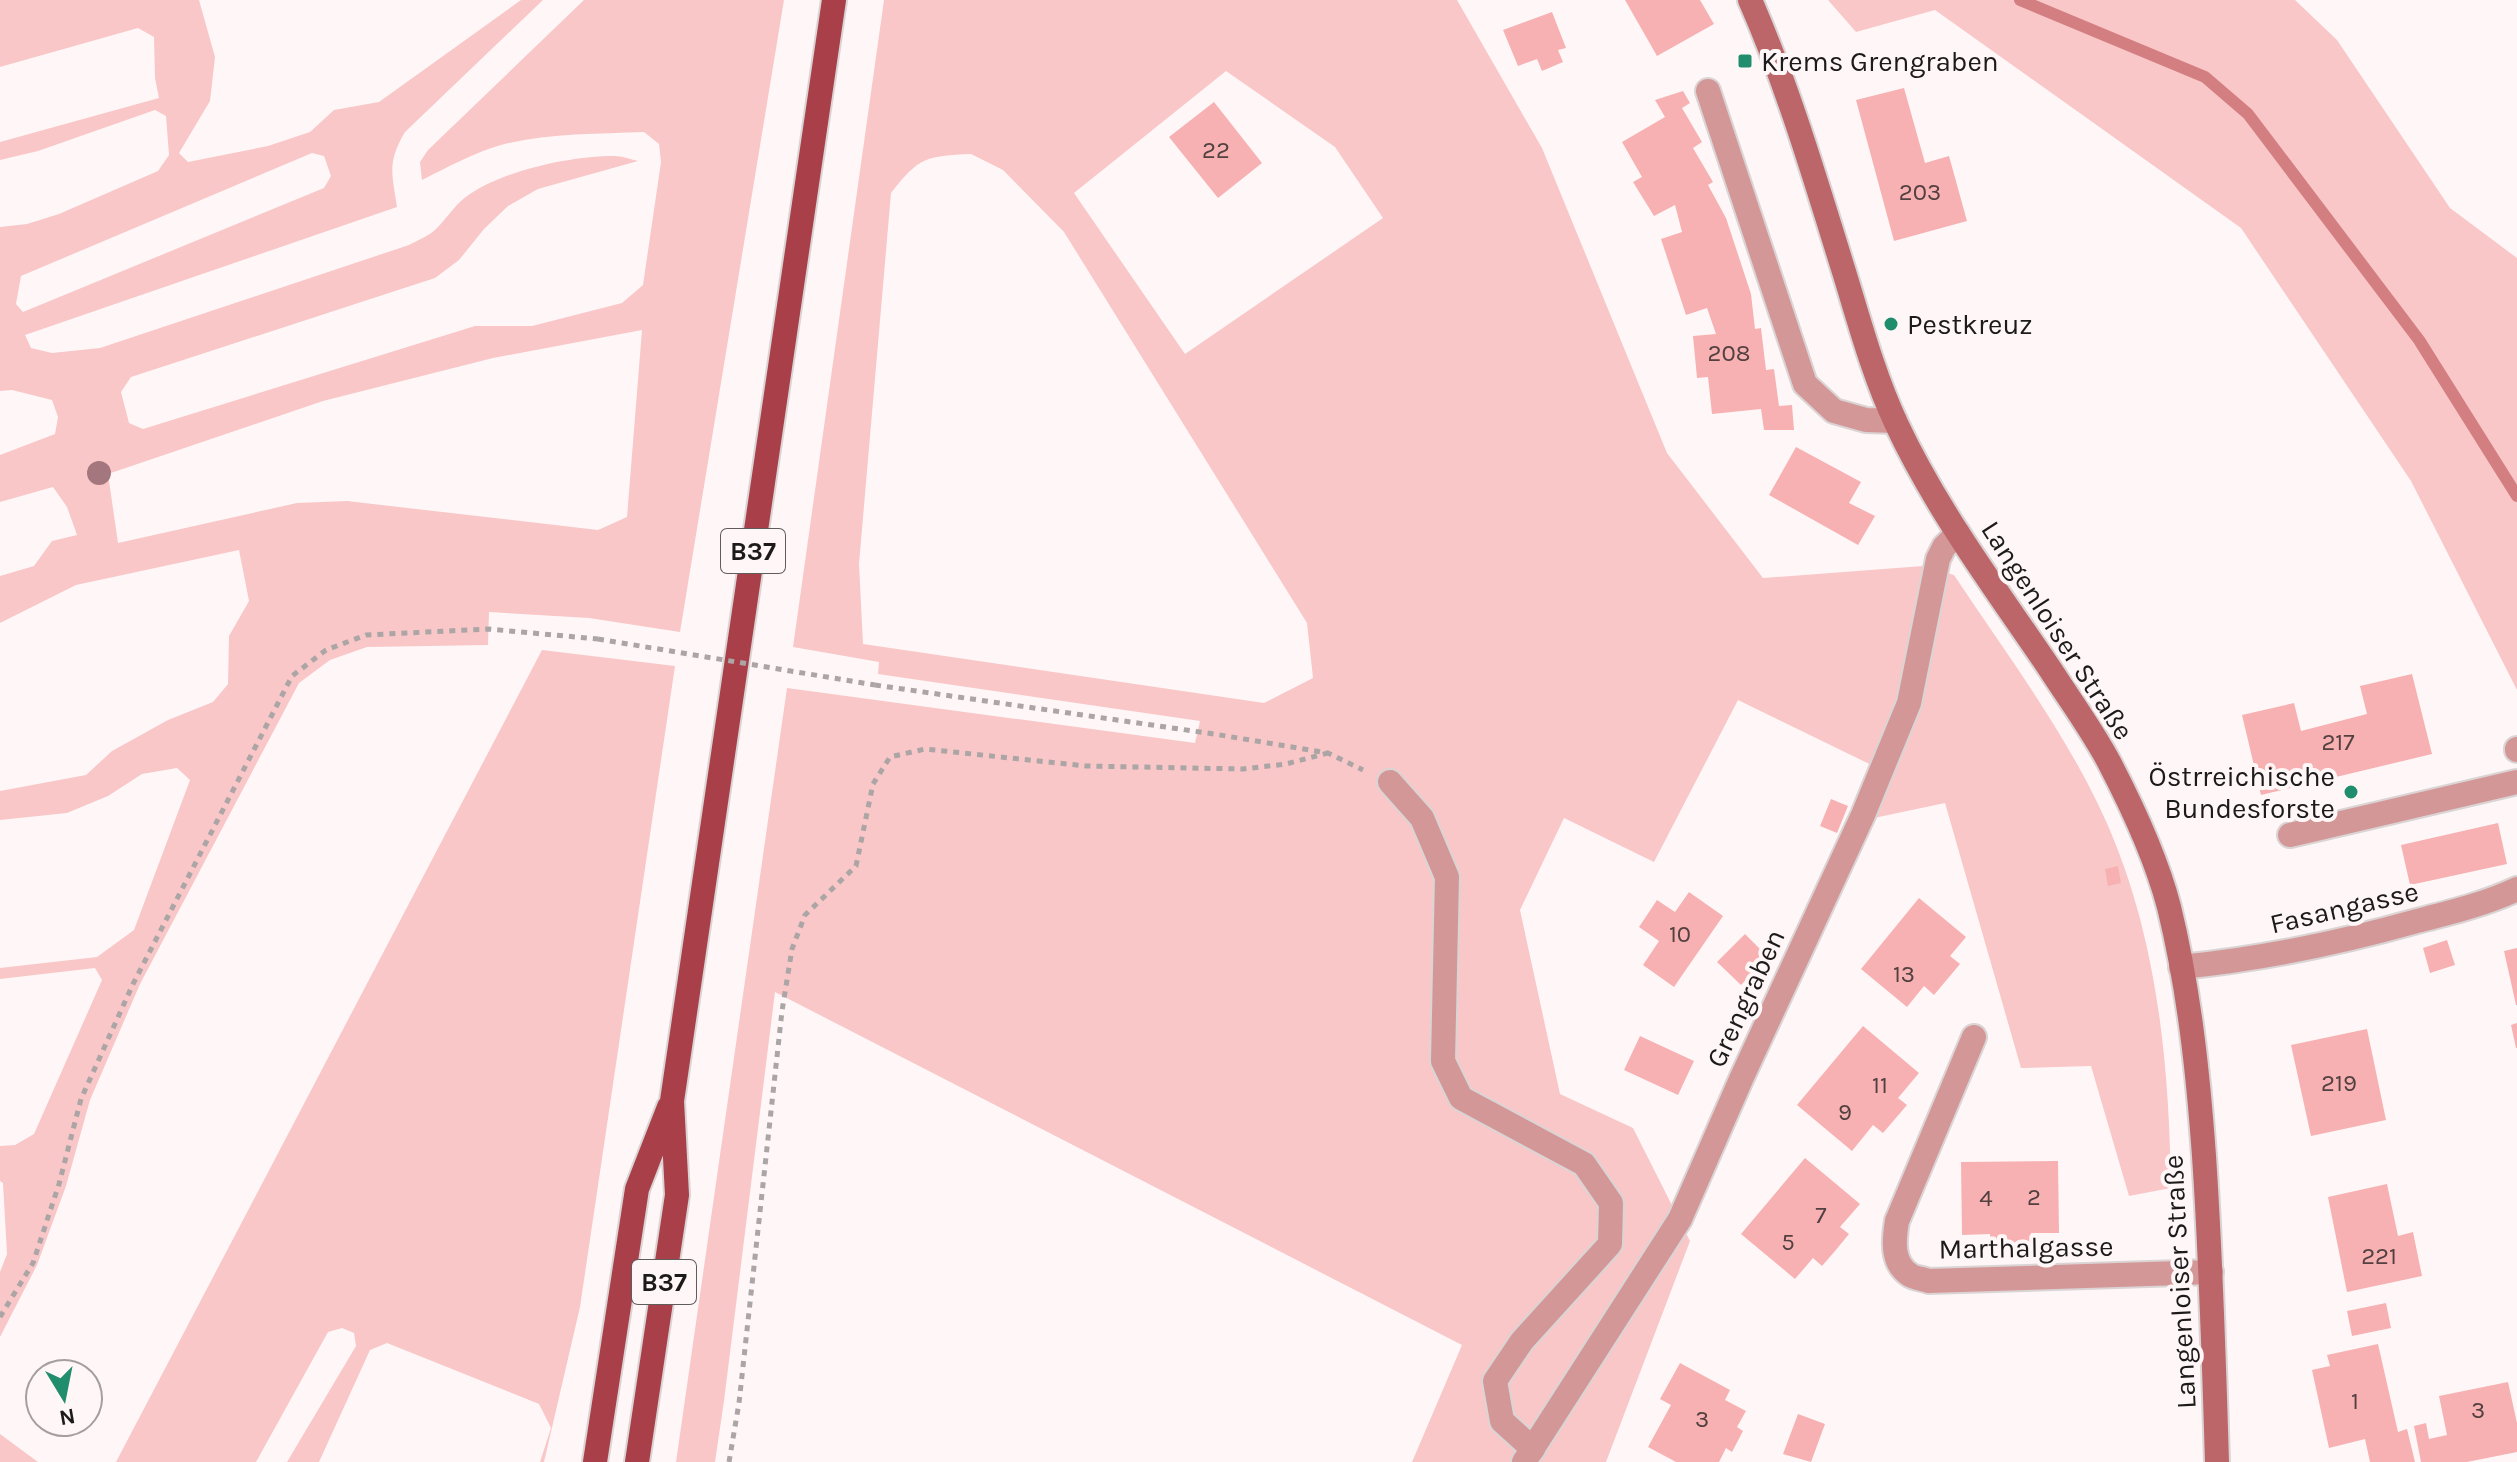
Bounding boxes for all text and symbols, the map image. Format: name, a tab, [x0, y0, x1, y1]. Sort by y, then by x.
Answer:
place label: Krems Grengraben	[1761, 45, 1999, 78]
marker: Krems Grengraben	[1736, 52, 1754, 70]
house number: 22	[1202, 136, 1230, 164]
house number: 203	[1899, 178, 1941, 206]
place label: Pestkreuz	[1907, 308, 2033, 341]
marker: Pestkreuz	[1882, 315, 1900, 333]
house number: 208	[1708, 339, 1750, 367]
street label: Langenloiser Straße	[1974, 515, 2141, 746]
road number: B37	[721, 529, 785, 573]
house number: 217	[2321, 728, 2355, 756]
place label: Östrreichische Bundesforste	[2149, 760, 2335, 825]
marker: Östrreichische Bundesforste	[2342, 783, 2360, 801]
street label: Fasangasse	[2267, 874, 2422, 941]
house number: 10	[1669, 920, 1691, 948]
street label: Grengraben	[1699, 924, 1792, 1073]
house number: 13	[1893, 960, 1915, 988]
house number: 219	[2321, 1069, 2357, 1097]
house number: 11	[1872, 1071, 1888, 1099]
house number: 9	[1838, 1098, 1852, 1126]
street label: Langenloiser Straße	[2156, 1154, 2203, 1410]
house number: 2	[2027, 1183, 2041, 1211]
house number: 4	[1979, 1184, 1993, 1212]
house number: 7	[1815, 1201, 1827, 1229]
house number: 5	[1781, 1228, 1795, 1256]
street label: Marthalgasse	[1938, 1229, 2114, 1266]
house number: 221	[2361, 1242, 2397, 1270]
road number: B37	[632, 1260, 696, 1304]
north arrow	[24, 1358, 104, 1438]
house number: 1	[2351, 1387, 2359, 1415]
house number: 3	[2471, 1396, 2485, 1424]
text: N	[57, 1403, 77, 1431]
house number: 3	[1695, 1405, 1709, 1433]

